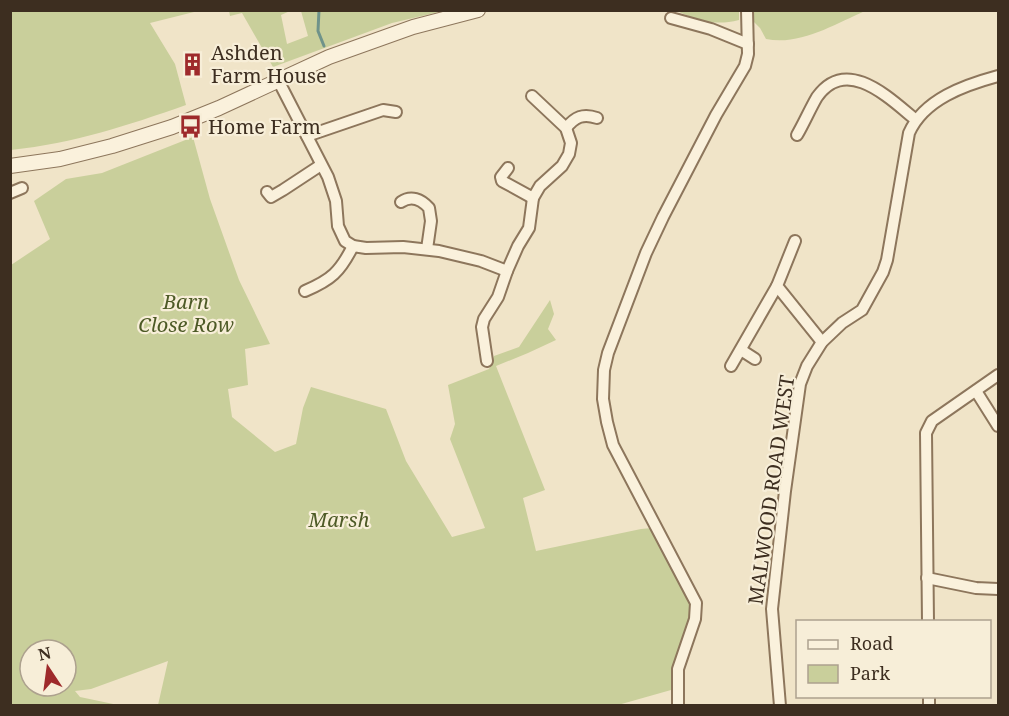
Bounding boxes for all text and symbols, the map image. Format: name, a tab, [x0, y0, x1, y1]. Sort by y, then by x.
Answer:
place label: Ashden Farm House	[211, 39, 327, 89]
building icon: Ashden Farm House	[180, 51, 206, 77]
bus stop icon: Home Farm	[177, 113, 203, 139]
place label: Home Farm	[208, 113, 321, 140]
park label: Barn Close Row	[138, 288, 234, 338]
street label: MALWOOD ROAD WEST	[742, 374, 800, 606]
park label: Marsh	[308, 506, 369, 533]
legend	[796, 620, 991, 698]
text: Road	[850, 631, 893, 655]
north arrow	[18, 638, 78, 698]
text: N	[36, 641, 54, 666]
text: Park	[850, 661, 890, 685]

